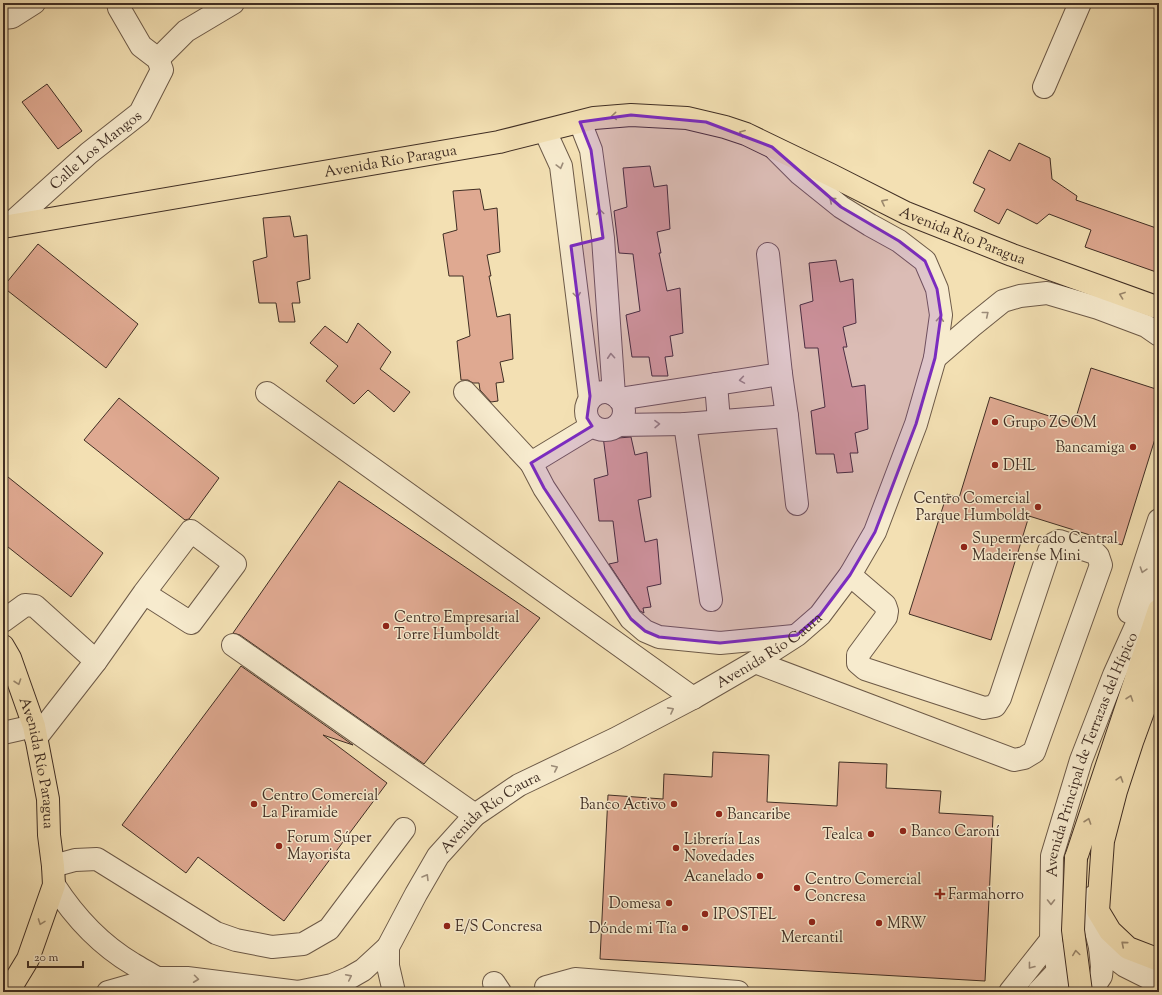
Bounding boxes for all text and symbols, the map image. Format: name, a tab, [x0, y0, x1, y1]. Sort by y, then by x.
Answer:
street label: Calle Los Mangos	[46, 106, 147, 196]
one-way arrow	[611, 111, 617, 120]
one-way arrow	[738, 129, 745, 137]
street label: Avenida Río Paragua	[323, 140, 459, 184]
one-way arrow	[555, 163, 564, 170]
one-way arrow	[830, 198, 837, 205]
one-way arrow	[881, 199, 888, 207]
street label: Avenida Río Paragua	[895, 202, 1028, 271]
one-way arrow	[596, 209, 605, 216]
one-way arrow	[1119, 291, 1126, 299]
one-way arrow	[572, 292, 581, 298]
one-way arrow	[981, 312, 989, 319]
one-way arrow	[936, 316, 945, 322]
one-way arrow	[607, 353, 616, 359]
one-way arrow	[739, 375, 745, 384]
place label: Grupo ZOOM	[1003, 413, 1097, 434]
marker: Grupo ZOOM	[990, 417, 1000, 427]
one-way arrow	[654, 420, 660, 428]
place label: Bancamiga	[1055, 438, 1125, 459]
marker: Bancamiga	[1128, 442, 1138, 452]
place label: DHL	[1003, 456, 1036, 477]
marker: DHL	[990, 460, 1000, 470]
place label: Centro Comercial Parque Humboldt	[914, 489, 1030, 527]
marker: Centro Comercial Parque Humboldt	[1033, 502, 1043, 512]
place label: Supermercado Central Madeirense Mini	[972, 529, 1118, 567]
marker: Supermercado Central Madeirense Mini	[959, 542, 969, 552]
one-way arrow	[1139, 567, 1148, 574]
place label: Centro Empresarial Torre Humboldt	[394, 608, 519, 646]
street label: Avenida Río Caura	[713, 608, 828, 694]
marker: Centro Empresarial Torre Humboldt	[381, 621, 391, 631]
street label: Avenida Principal de Terrazas del Hípico	[1043, 629, 1144, 877]
one-way arrow	[14, 678, 22, 685]
one-way arrow	[1125, 694, 1134, 701]
street label: Avenida Río Paragua	[13, 695, 58, 829]
one-way arrow	[667, 707, 674, 714]
one-way arrow	[550, 765, 558, 773]
street label: Avenida Río Caura	[436, 767, 544, 859]
one-way arrow	[1115, 775, 1124, 782]
place label: Centro Comercial La Piramide	[262, 786, 378, 824]
place label: Banco Activo	[580, 795, 666, 816]
marker: Centro Comercial La Piramide	[249, 799, 259, 809]
marker: Banco Activo	[669, 799, 679, 809]
place label: Bancaribe	[727, 805, 791, 826]
marker: Bancaribe	[714, 809, 724, 819]
one-way arrow	[1083, 817, 1092, 824]
place label: Banco Caroní	[911, 822, 1000, 843]
place label: Tealca	[822, 825, 863, 846]
marker: Banco Caroní	[898, 826, 908, 836]
place label: Forum Súper Mayorista	[287, 828, 372, 866]
marker: Tealca	[866, 829, 876, 839]
place label: Librería Las Novedades	[684, 830, 760, 868]
marker: Forum Súper Mayorista	[274, 841, 284, 851]
marker: Librería Las Novedades	[671, 843, 681, 853]
place label: Acanelado	[684, 867, 752, 888]
place label: Centro Comercial Concresa	[805, 870, 921, 908]
marker: Acanelado	[755, 871, 765, 881]
one-way arrow	[421, 874, 429, 881]
marker: Centro Comercial Concresa	[792, 883, 802, 893]
place label: Farmahorro	[948, 885, 1024, 906]
marker: Farmahorro	[935, 889, 945, 899]
place label: Domesa	[609, 894, 661, 915]
marker: Domesa	[664, 898, 674, 908]
one-way arrow	[1047, 899, 1056, 905]
place label: IPOSTEL	[713, 905, 777, 926]
marker: IPOSTEL	[700, 909, 710, 919]
place label: MRW	[887, 914, 927, 935]
place label: E/S Concresa	[455, 917, 543, 938]
marker: Mercantil	[807, 917, 817, 927]
one-way arrow	[37, 918, 45, 925]
marker: MRW	[874, 918, 884, 928]
place label: Dónde mi Tía	[589, 919, 677, 940]
marker: E/S Concresa	[442, 921, 452, 931]
marker: Dónde mi Tía	[680, 923, 690, 933]
place label: Mercantil	[781, 928, 843, 949]
one-way arrow	[1121, 941, 1128, 948]
scale bar	[28, 943, 83, 969]
text: 20 m	[34, 949, 59, 967]
one-way arrow	[1072, 950, 1081, 956]
one-way arrow	[1028, 962, 1035, 969]
one-way arrow	[193, 974, 199, 983]
one-way arrow	[345, 974, 352, 982]

